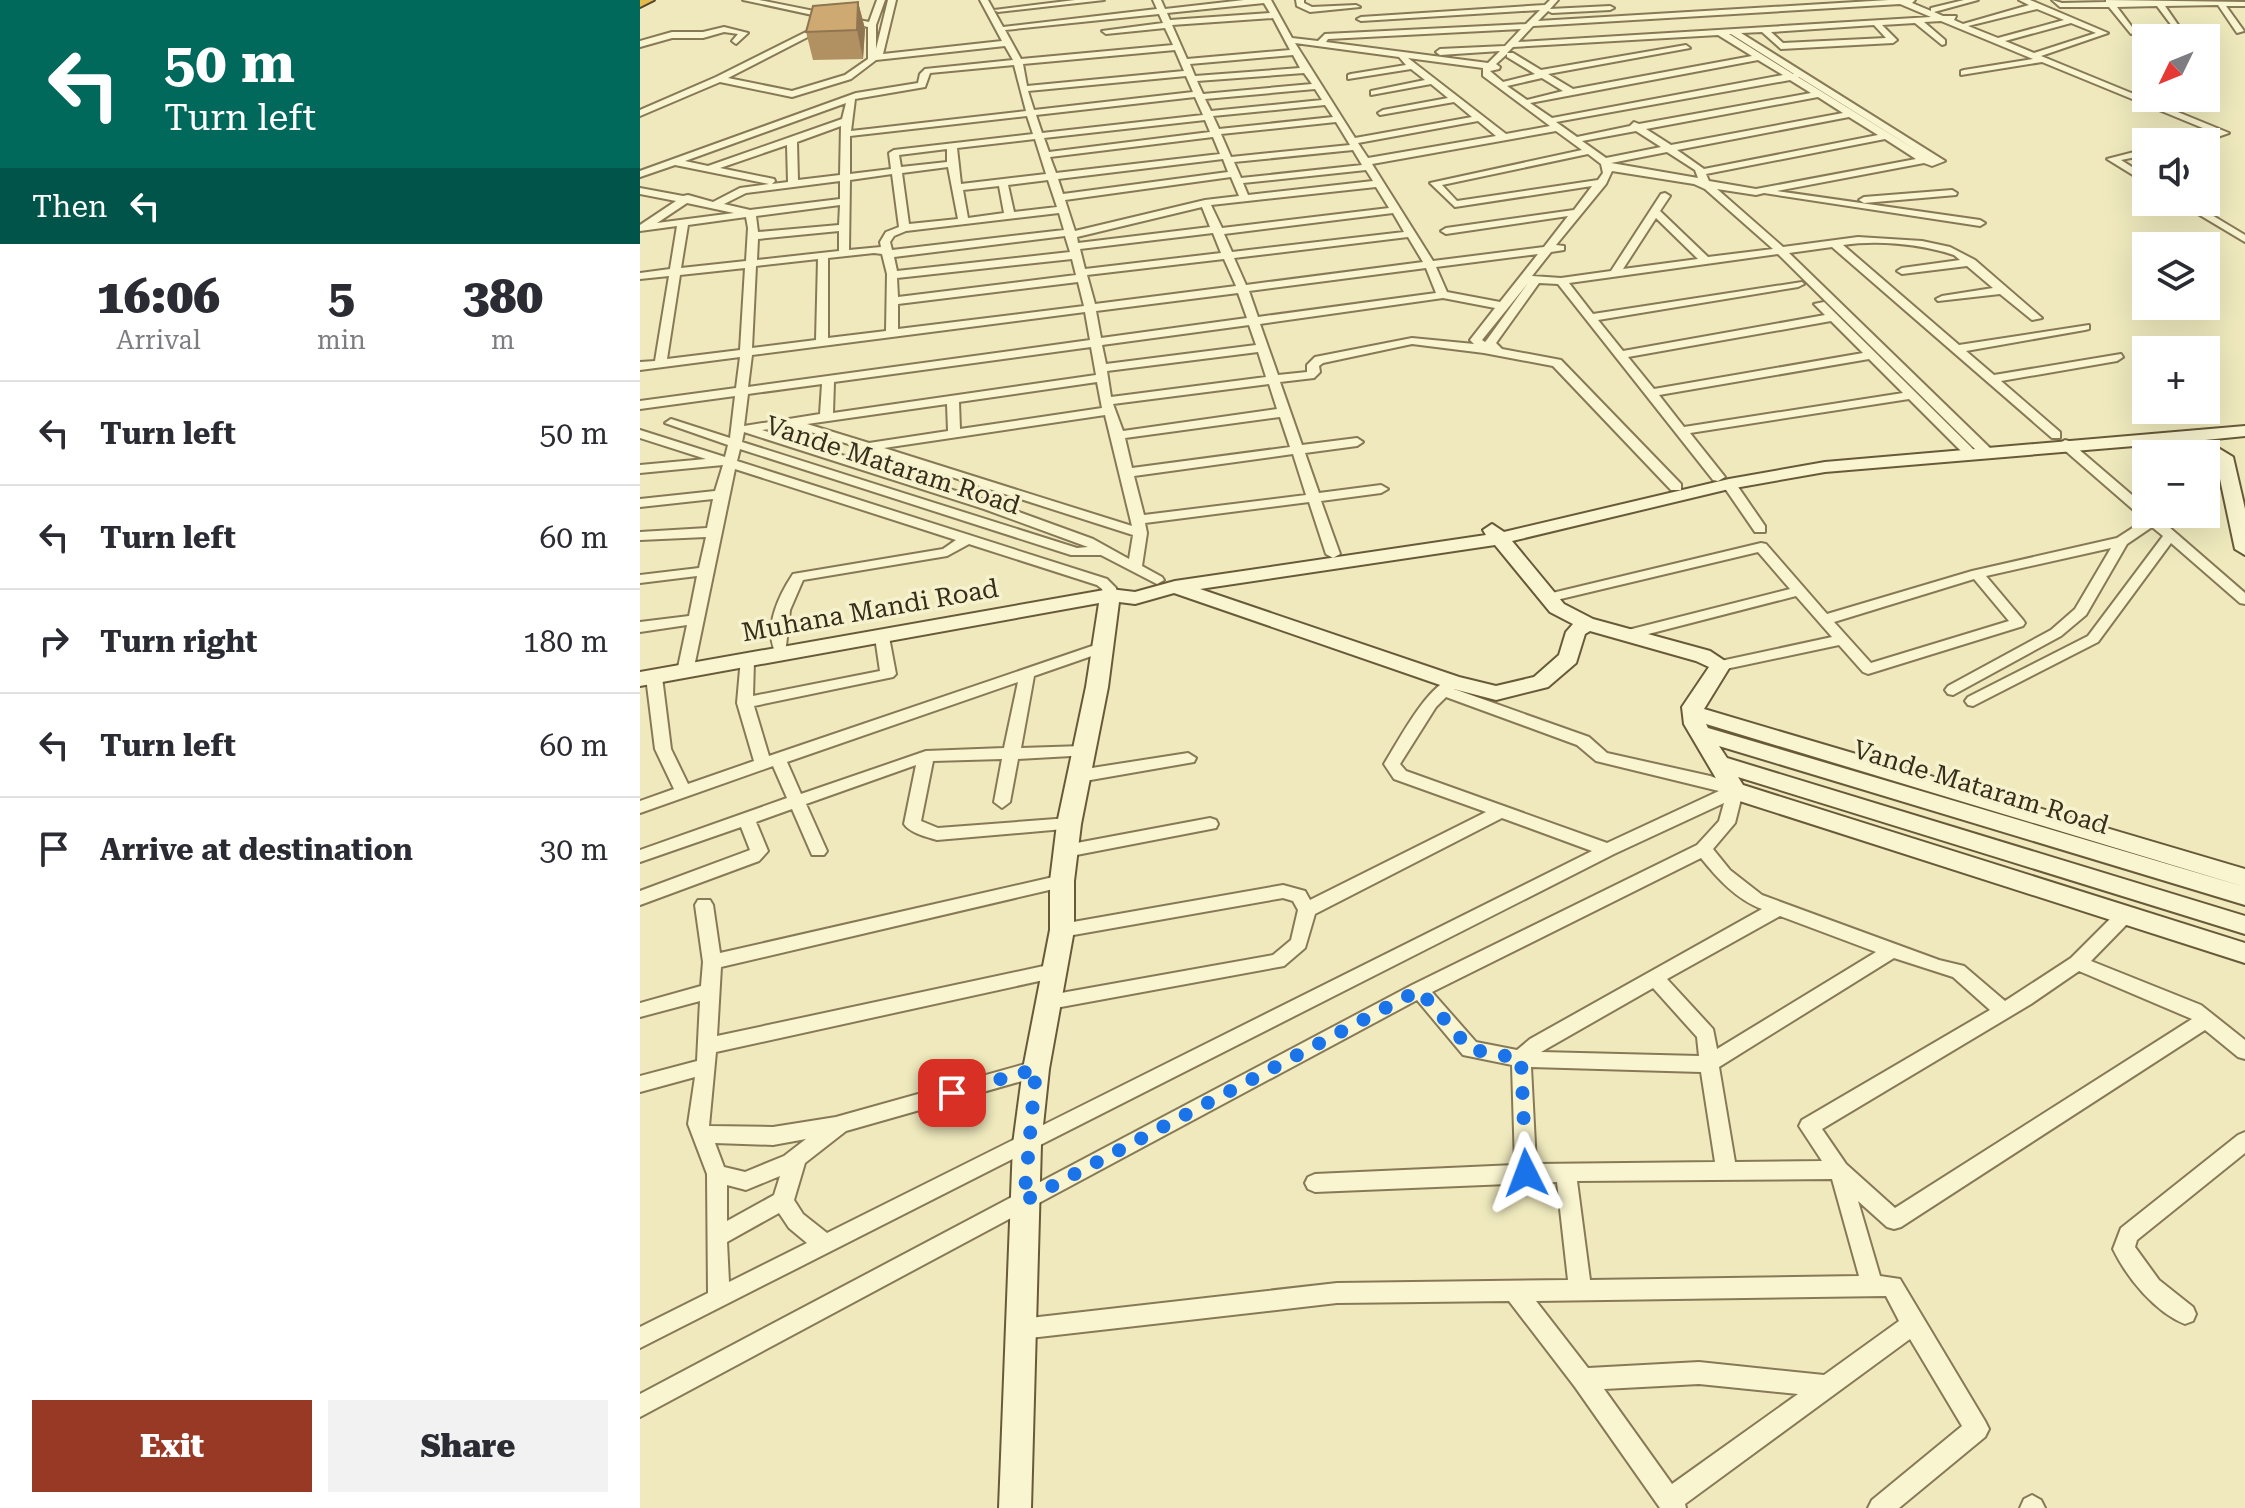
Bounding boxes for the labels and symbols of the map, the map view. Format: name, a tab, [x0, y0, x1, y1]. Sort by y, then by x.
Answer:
north arrow	[2132, 24, 2220, 112]
street label: Vande Mataram Road	[762, 410, 1024, 520]
street label: Muhana Mandi Road	[739, 573, 1001, 647]
street label: Vande Mataram Road	[1850, 734, 2113, 840]
pin	[918, 1059, 986, 1127]
position arrow	[1484, 1131, 1568, 1215]

